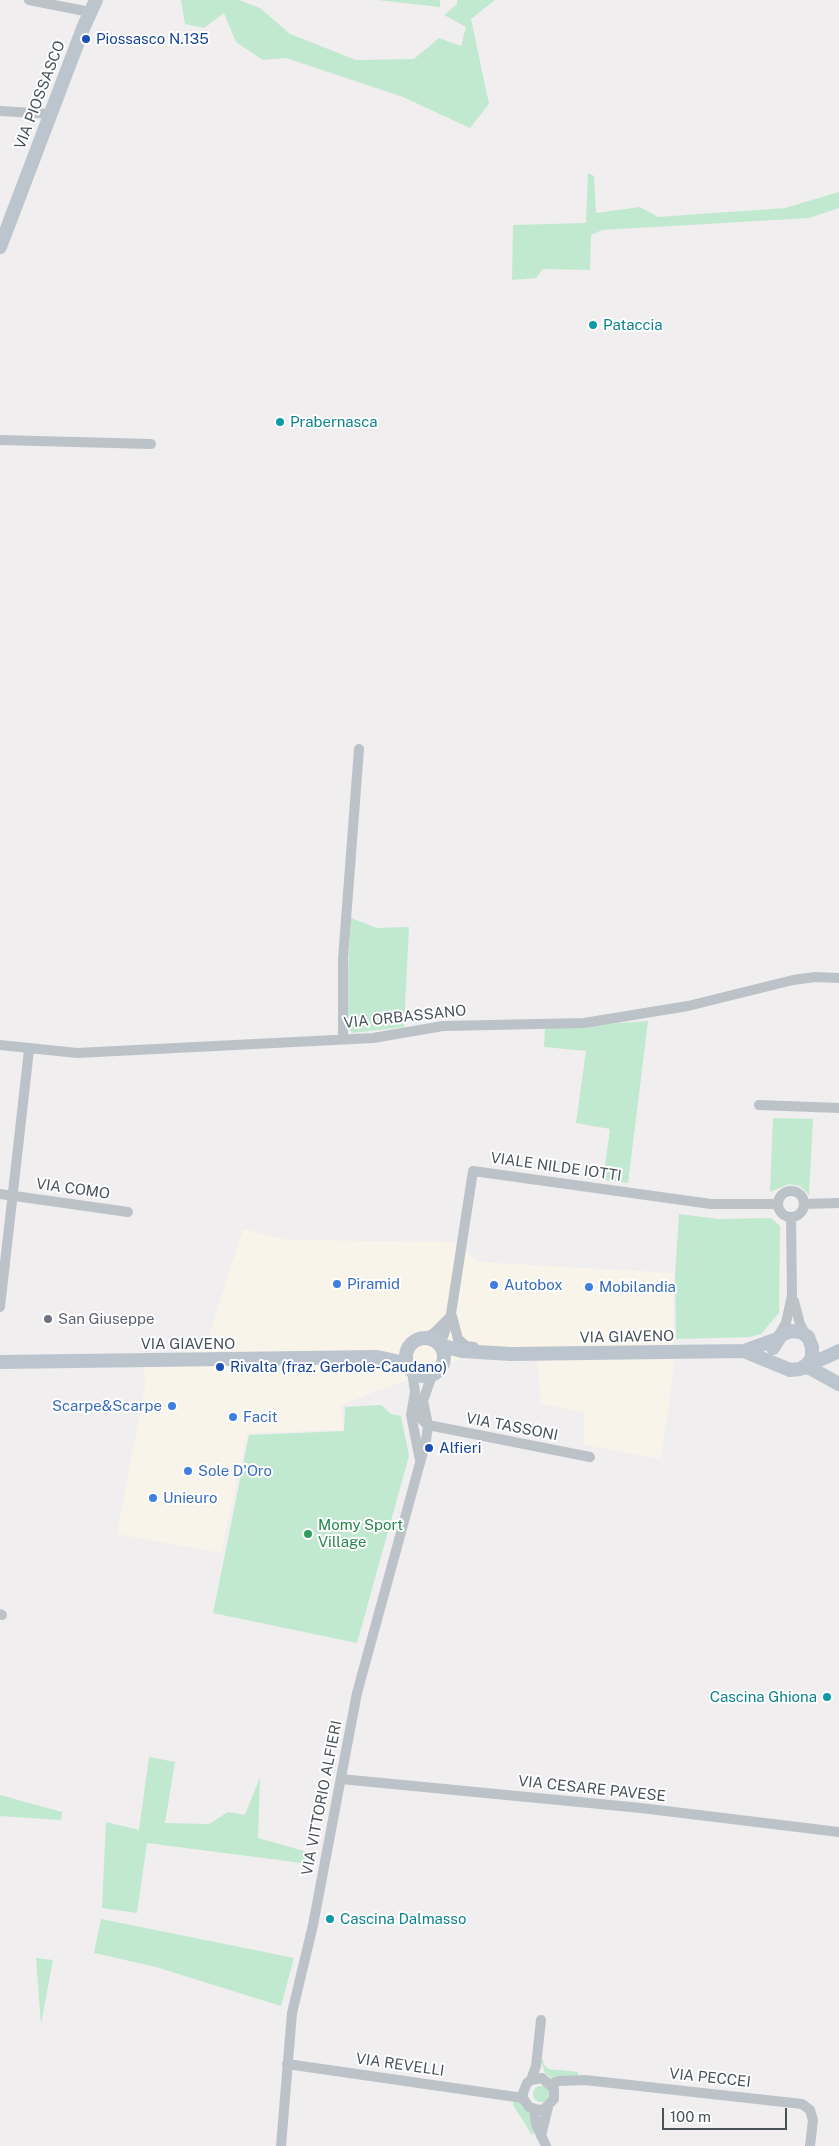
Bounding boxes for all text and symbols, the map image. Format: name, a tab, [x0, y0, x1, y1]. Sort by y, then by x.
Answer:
place label: Piossasco N.135	[96, 30, 209, 48]
marker: Piossasco N.135	[80, 33, 92, 45]
street label: VIA PIOSSASCO	[11, 38, 69, 152]
place label: Pataccia	[603, 316, 663, 334]
marker: Pataccia	[587, 319, 599, 331]
place label: Prabernasca	[290, 413, 378, 431]
marker: Prabernasca	[274, 416, 286, 428]
street label: VIA ORBASSANO	[343, 1002, 467, 1032]
street label: VIALE NILDE IOTTI	[489, 1149, 623, 1185]
street label: VIA COMO	[35, 1175, 111, 1203]
place label: Piramid	[347, 1275, 400, 1293]
place label: Autobox	[504, 1276, 563, 1294]
marker: Piramid	[331, 1278, 343, 1290]
place label: Mobilandia	[599, 1278, 676, 1296]
marker: Autobox	[488, 1279, 500, 1291]
marker: Mobilandia	[583, 1281, 595, 1293]
place label: San Giuseppe	[58, 1310, 154, 1328]
marker: San Giuseppe	[42, 1313, 54, 1325]
street label: VIA GIAVENO	[580, 1327, 674, 1347]
street label: VIA GIAVENO	[141, 1335, 235, 1353]
place label: Rivalta (fraz. Gerbole-Caudano)	[230, 1358, 447, 1376]
marker: Rivalta (fraz. Gerbole-Caudano)	[214, 1361, 226, 1373]
place label: Scarpe&Scarpe	[52, 1397, 162, 1415]
marker: Scarpe&Scarpe	[166, 1400, 178, 1412]
place label: Facit	[243, 1408, 278, 1426]
street label: VIA TASSONI	[465, 1409, 559, 1445]
marker: Facit	[227, 1411, 239, 1423]
place label: Alfieri	[439, 1439, 481, 1457]
marker: Alfieri	[423, 1442, 435, 1454]
place label: Sole D'Oro	[198, 1462, 272, 1480]
marker: Sole D'Oro	[182, 1465, 194, 1477]
place label: Unieuro	[163, 1489, 217, 1507]
marker: Unieuro	[147, 1492, 159, 1504]
place label: Momy Sport Village	[318, 1516, 403, 1551]
marker: Momy Sport Village	[302, 1528, 314, 1540]
place label: Cascina Ghiona	[710, 1688, 817, 1706]
marker: Cascina Ghiona	[821, 1691, 833, 1703]
street label: VIA VITTORIO ALFIERI	[298, 1719, 346, 1877]
street label: VIA CESARE PAVESE	[517, 1772, 667, 1806]
place label: Cascina Dalmasso	[340, 1910, 466, 1928]
marker: Cascina Dalmasso	[324, 1913, 336, 1925]
street label: VIA REVELLI	[355, 2050, 445, 2080]
street label: VIA PECCEI	[668, 2065, 752, 2091]
scale bar	[664, 2098, 789, 2130]
text: 100 m	[670, 2108, 711, 2125]

